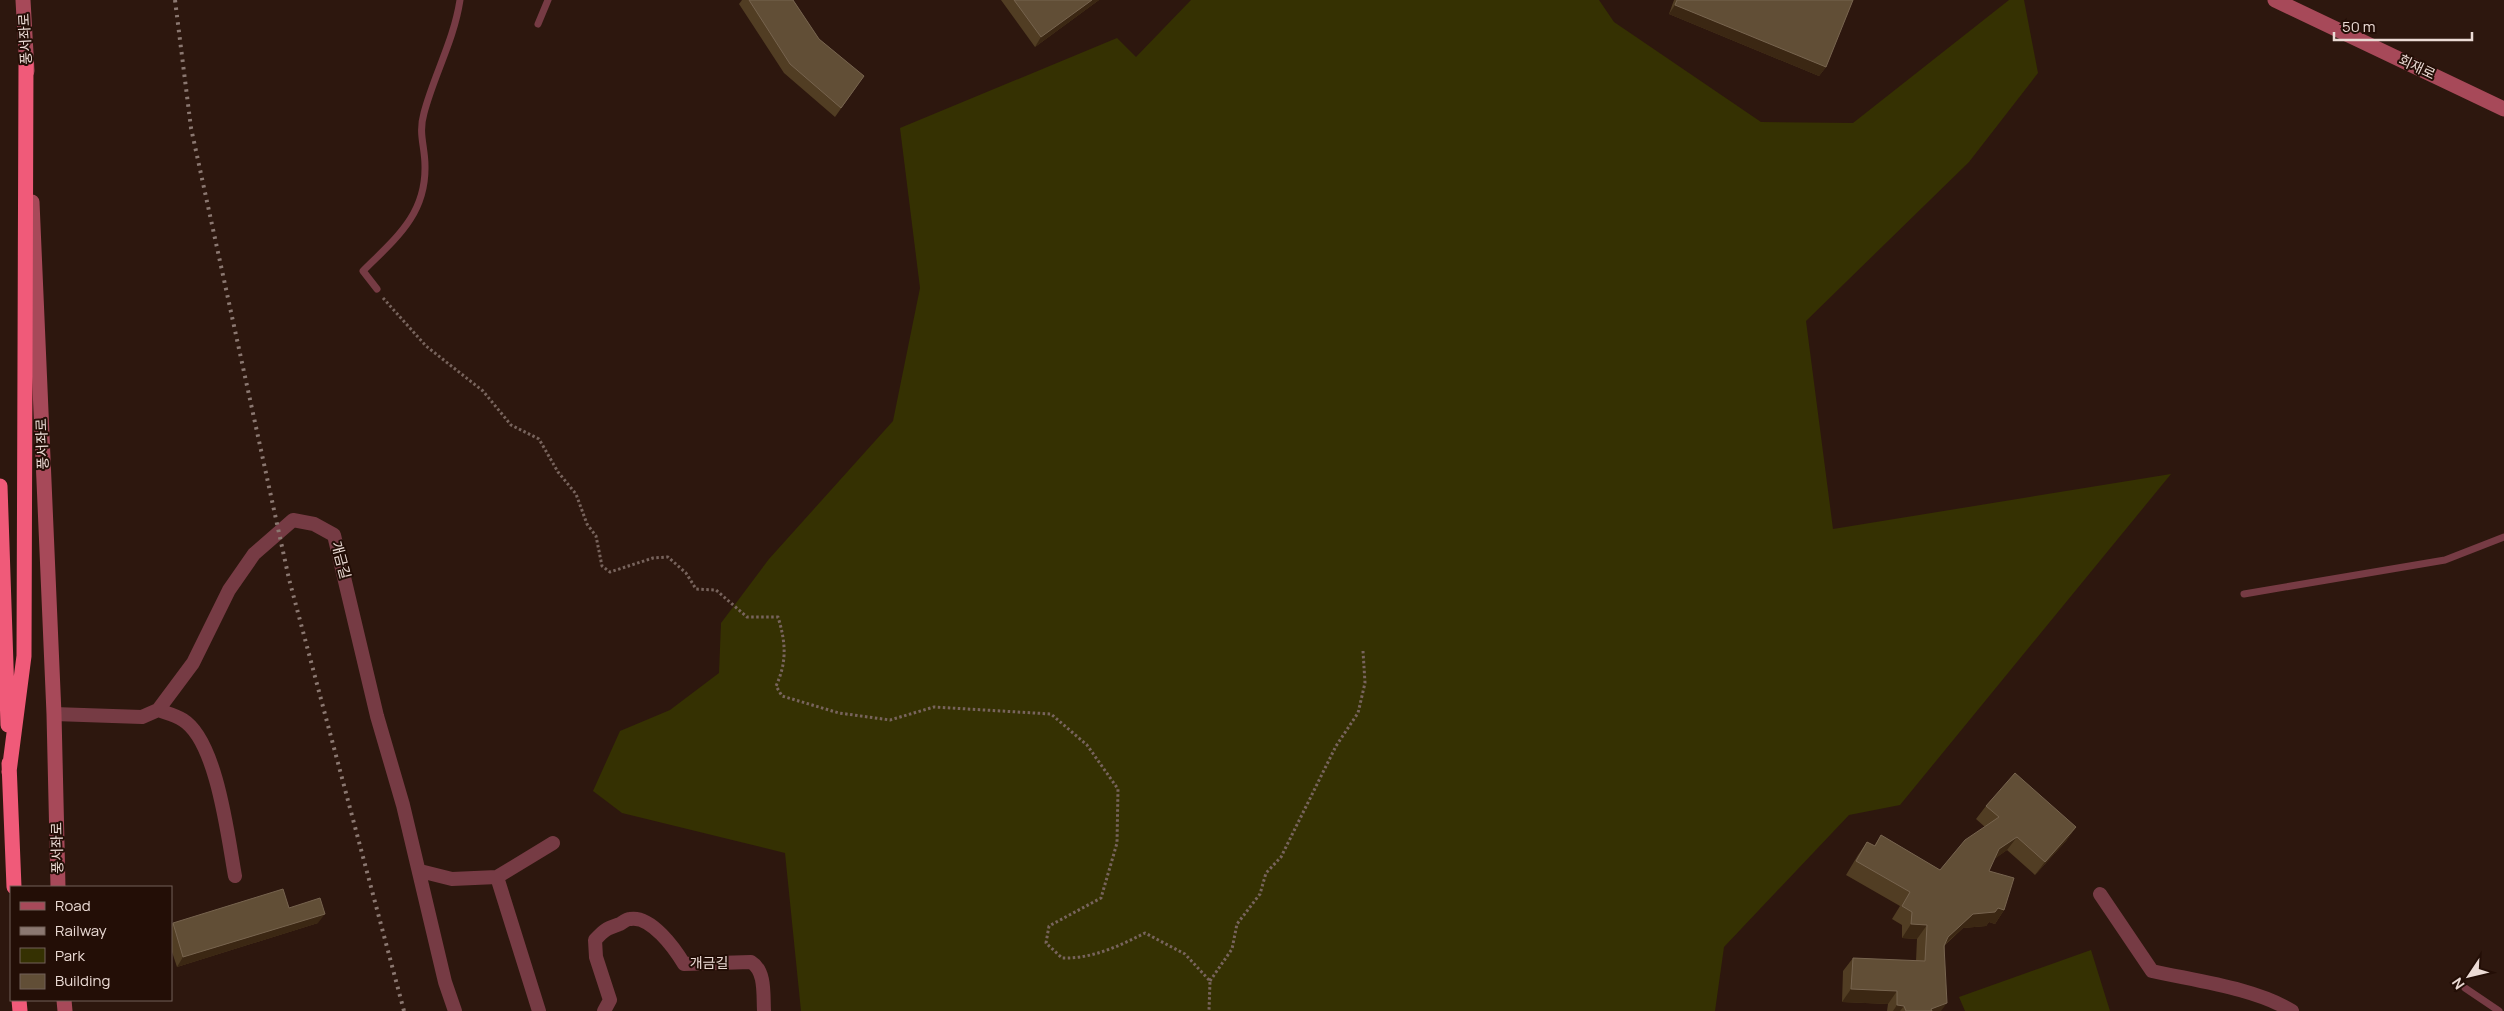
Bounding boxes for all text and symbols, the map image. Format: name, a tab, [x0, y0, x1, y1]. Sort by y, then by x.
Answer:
scale bar	[2334, 10, 2472, 42]
street label: 풍서좌로	[14, 13, 35, 65]
text: 50 m	[2342, 16, 2376, 37]
street label: 회재로	[2396, 50, 2439, 83]
street label: 풍서좌로	[31, 418, 52, 470]
street label: 개금길	[327, 539, 356, 581]
street label: 풍서좌로	[47, 822, 66, 874]
legend	[10, 886, 172, 1001]
text: Road	[55, 895, 91, 916]
text: Railway	[55, 920, 107, 941]
text: Park	[55, 945, 85, 966]
north arrow	[2444, 951, 2494, 1001]
street label: 개금길	[690, 953, 728, 972]
text: Building	[55, 970, 110, 991]
text: N	[2447, 974, 2469, 993]

